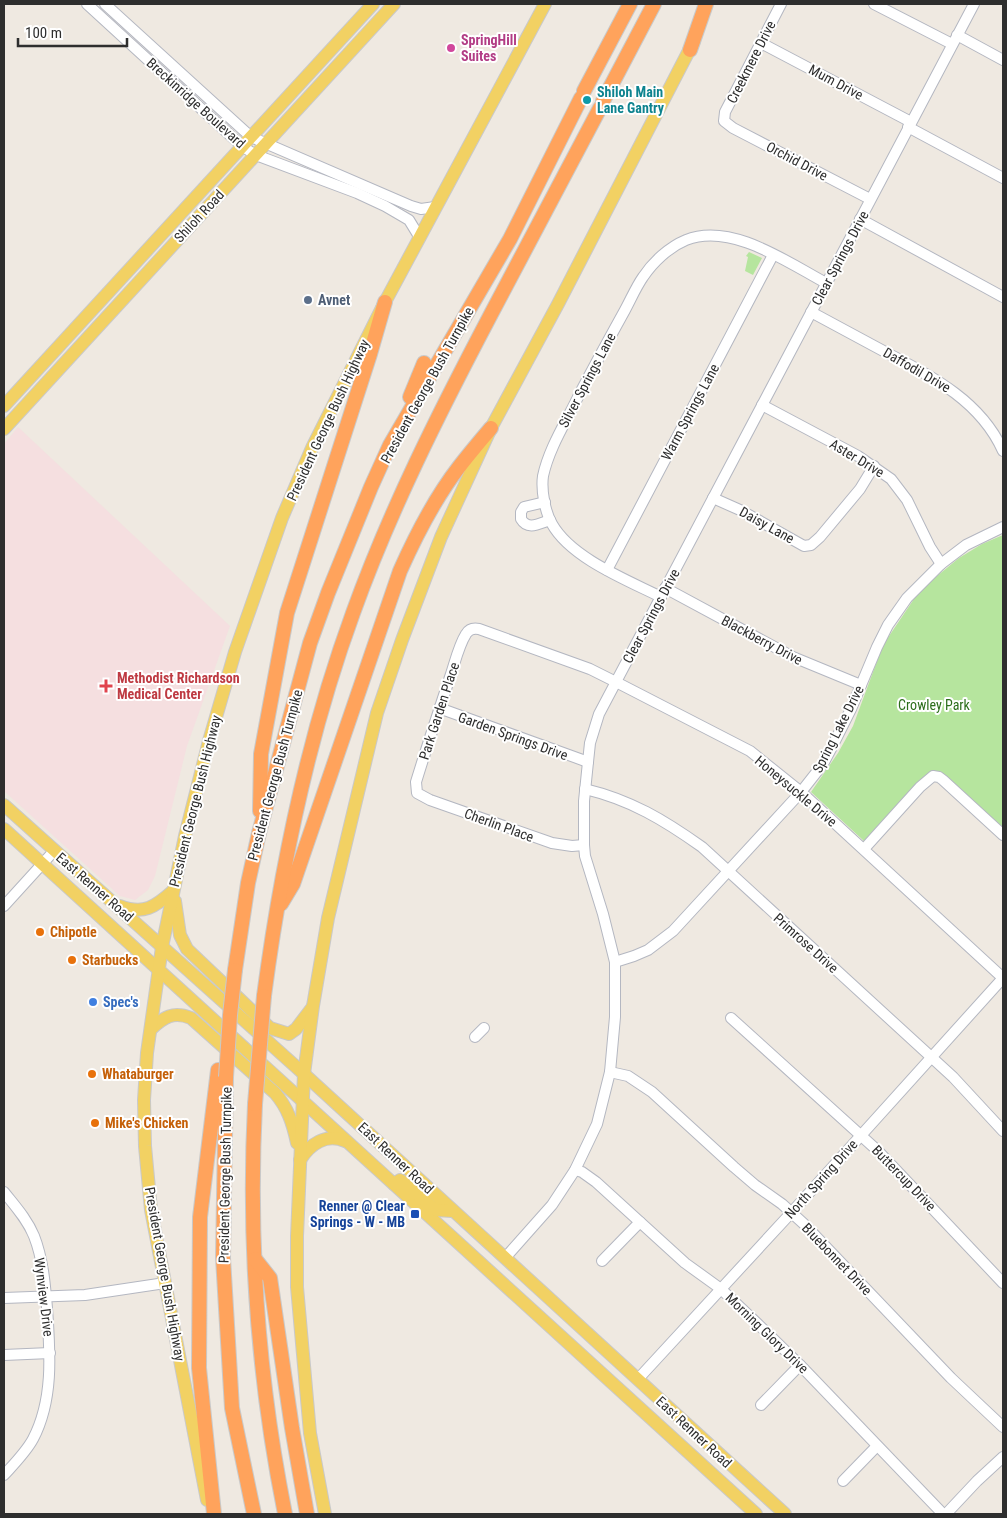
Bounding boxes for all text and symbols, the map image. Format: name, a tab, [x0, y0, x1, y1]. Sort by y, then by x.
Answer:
scale bar	[18, 15, 126, 47]
street label: Creekmere Drive	[723, 18, 779, 106]
text: 100 m	[25, 24, 62, 42]
place label: SpringHill Suites	[461, 32, 517, 64]
marker: SpringHill Suites	[445, 42, 457, 54]
street label: Breckinridge Boulevard	[143, 55, 249, 151]
street label: Mum Drive	[806, 61, 866, 103]
place label: Shiloh Main Lane Gantry	[597, 84, 665, 116]
marker: Shiloh Main Lane Gantry	[581, 94, 593, 106]
street label: Orchid Drive	[764, 138, 831, 184]
street label: Shiloh Road	[171, 187, 227, 245]
street label: Clear Springs Drive	[808, 208, 872, 308]
place label: Avnet	[318, 292, 350, 308]
marker: Avnet	[302, 294, 314, 306]
street label: President George Bush Turnpike	[377, 304, 477, 466]
street label: Silver Springs Lane	[555, 329, 619, 430]
street label: President George Bush Highway	[284, 337, 373, 503]
street label: Daffodil Drive	[880, 344, 954, 396]
street label: Warm Springs Lane	[658, 361, 722, 463]
street label: Aster Drive	[827, 436, 887, 481]
street label: Daisy Lane	[737, 503, 798, 547]
street label: Clear Springs Drive	[619, 566, 683, 666]
street label: Blackberry Drive	[719, 612, 806, 668]
street label: Park Garden Place	[416, 660, 462, 762]
place label: Methodist Richardson Medical Center	[117, 670, 240, 702]
marker: Methodist Richardson Medical Center	[99, 679, 113, 693]
street label: Spring Lake Drive	[809, 682, 867, 775]
street label: President George Bush Turnpike	[244, 687, 306, 862]
park label: Crowley Park	[898, 697, 971, 713]
street label: Garden Springs Drive	[456, 709, 570, 763]
street label: President George Bush Highway	[166, 713, 224, 888]
street label: Honeysuckle Drive	[752, 752, 840, 830]
street label: Cherlin Place	[462, 805, 536, 845]
street label: East Renner Road	[53, 849, 137, 925]
street label: Primrose Drive	[771, 910, 842, 976]
place label: Chipotle	[50, 924, 97, 940]
marker: Chipotle	[34, 926, 46, 938]
place label: Starbucks	[82, 952, 138, 968]
marker: Starbucks	[66, 954, 78, 966]
place label: Spec's	[103, 994, 139, 1010]
marker: Spec's	[87, 996, 99, 1008]
place label: Whataburger	[102, 1066, 174, 1082]
marker: Whataburger	[86, 1068, 98, 1080]
street label: President George Bush Turnpike	[215, 1086, 235, 1263]
place label: Mike's Chicken	[105, 1115, 189, 1131]
marker: Mike's Chicken	[89, 1117, 101, 1129]
street label: East Renner Road	[355, 1119, 437, 1197]
street label: North Spring Drive	[781, 1136, 861, 1222]
street label: Buttercup Drive	[869, 1142, 939, 1214]
street label: President George Bush Highway	[142, 1186, 188, 1362]
place label: Renner @ Clear Springs - W - MB	[310, 1198, 405, 1230]
marker: Renner @ Clear Springs - W - MB	[409, 1208, 421, 1220]
street label: Bluebonnet Drive	[799, 1220, 876, 1299]
street label: Wynview Drive	[31, 1257, 57, 1338]
street label: Morning Glory Drive	[722, 1290, 812, 1377]
street label: East Renner Road	[653, 1393, 735, 1471]

